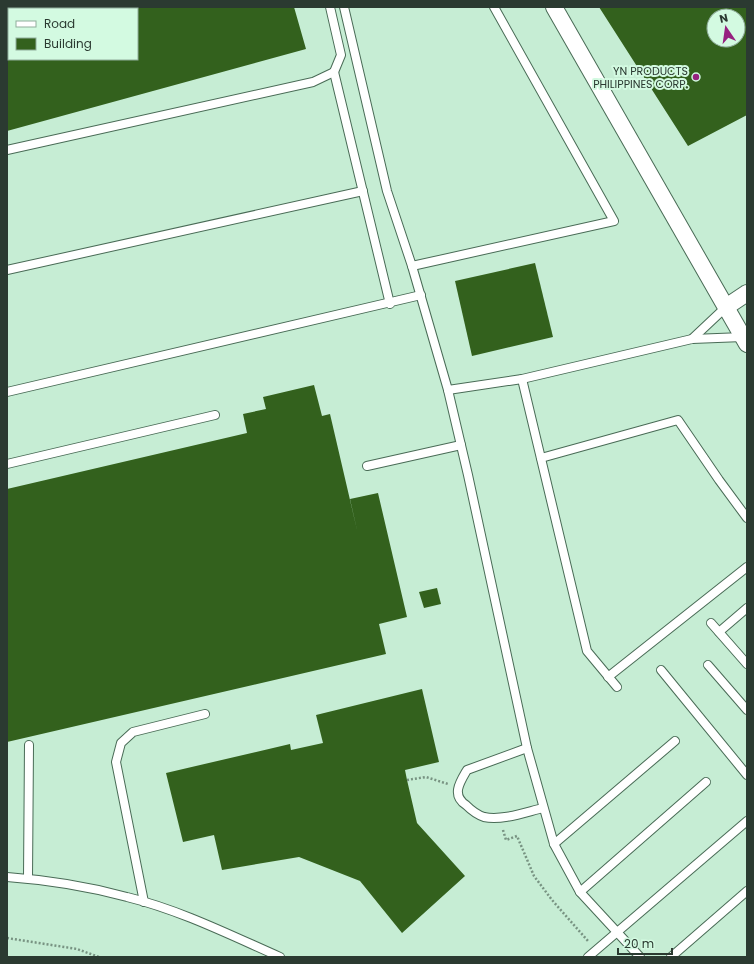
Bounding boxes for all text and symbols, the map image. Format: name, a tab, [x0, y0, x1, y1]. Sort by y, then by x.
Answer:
legend	[8, 8, 138, 60]
north arrow	[706, 8, 746, 48]
text: N	[718, 10, 730, 27]
text: Road	[44, 15, 75, 32]
text: Building	[44, 35, 92, 52]
place label: YN PRODUCTS PHILIPPINES CORP.	[593, 63, 688, 92]
marker: YN PRODUCTS PHILIPPINES CORP.	[691, 72, 701, 82]
scale bar	[618, 930, 672, 956]
text: 20 m	[624, 935, 654, 952]

